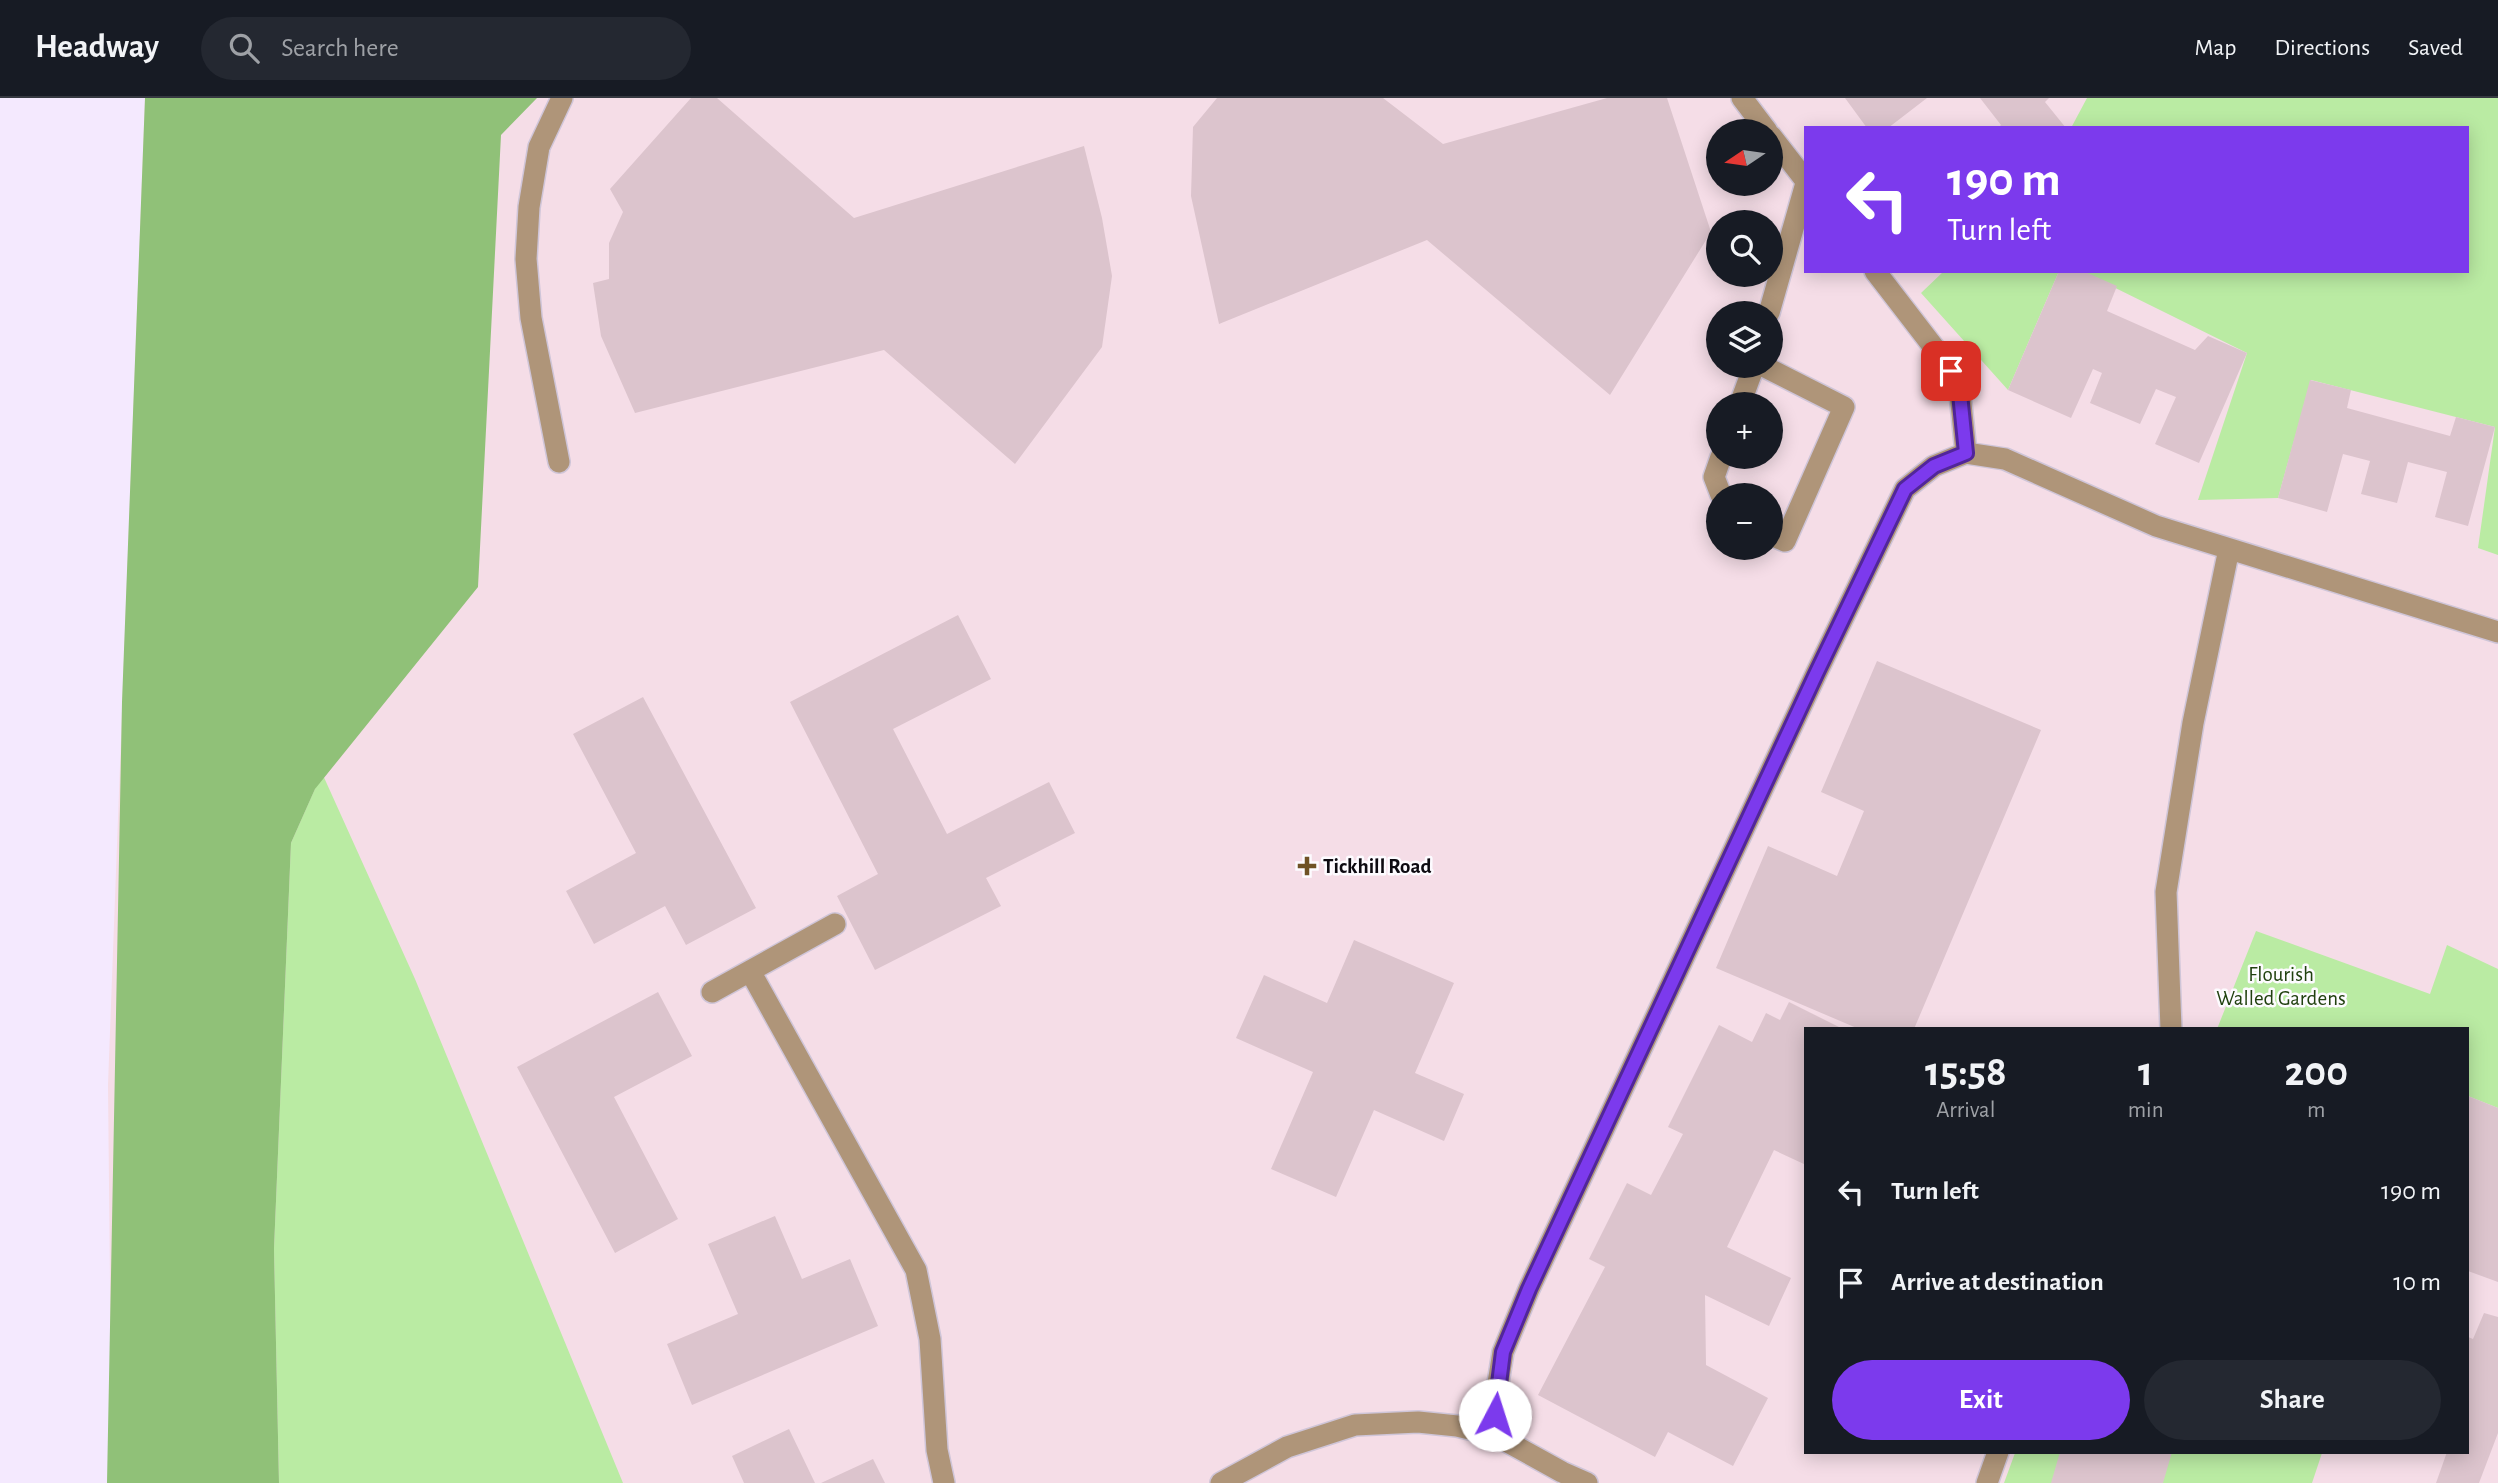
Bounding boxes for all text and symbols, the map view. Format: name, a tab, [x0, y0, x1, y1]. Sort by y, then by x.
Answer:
search box	[201, 17, 691, 80]
icon: search	[225, 29, 263, 67]
text: Headway	[35, 31, 159, 64]
text: Search here	[281, 35, 399, 61]
text: Map	[2194, 36, 2236, 60]
text: Directions	[2274, 36, 2370, 60]
text: Saved	[2408, 36, 2463, 60]
north arrow	[1706, 119, 1783, 196]
map controls	[1706, 119, 1783, 560]
icon: left	[1832, 154, 1923, 245]
text: 190 m	[1947, 156, 2061, 205]
button: search	[1706, 210, 1783, 287]
text: Turn left	[1947, 214, 2051, 246]
button: layers	[1706, 301, 1783, 378]
pin	[1921, 341, 1981, 401]
icon: arrive	[1932, 352, 1970, 390]
button: +	[1706, 392, 1783, 469]
button: −	[1706, 483, 1783, 560]
marker: Tickhill Road	[1297, 856, 1317, 876]
place label: Tickhill Road	[1323, 856, 1432, 877]
park label: Flourish Walled Gardens	[2216, 964, 2346, 1009]
text: 15:58	[1925, 1051, 2007, 1093]
text: 1	[2138, 1051, 2153, 1093]
text: 200	[2284, 1051, 2348, 1093]
text: Arrival	[1936, 1099, 1995, 1122]
text: min	[2128, 1099, 2164, 1122]
text: m	[2307, 1099, 2325, 1122]
icon: left	[1832, 1173, 1870, 1211]
text: Turn left	[1891, 1178, 1979, 1204]
text: 190 m	[2381, 1178, 2441, 1204]
icon: arrive	[1832, 1264, 1870, 1302]
text: Arrive at destination	[1891, 1269, 2104, 1295]
text: 10 m	[2393, 1269, 2441, 1295]
button: Exit	[1832, 1360, 2130, 1440]
button: Share	[2144, 1360, 2441, 1440]
position arrow	[1458, 1378, 1532, 1452]

